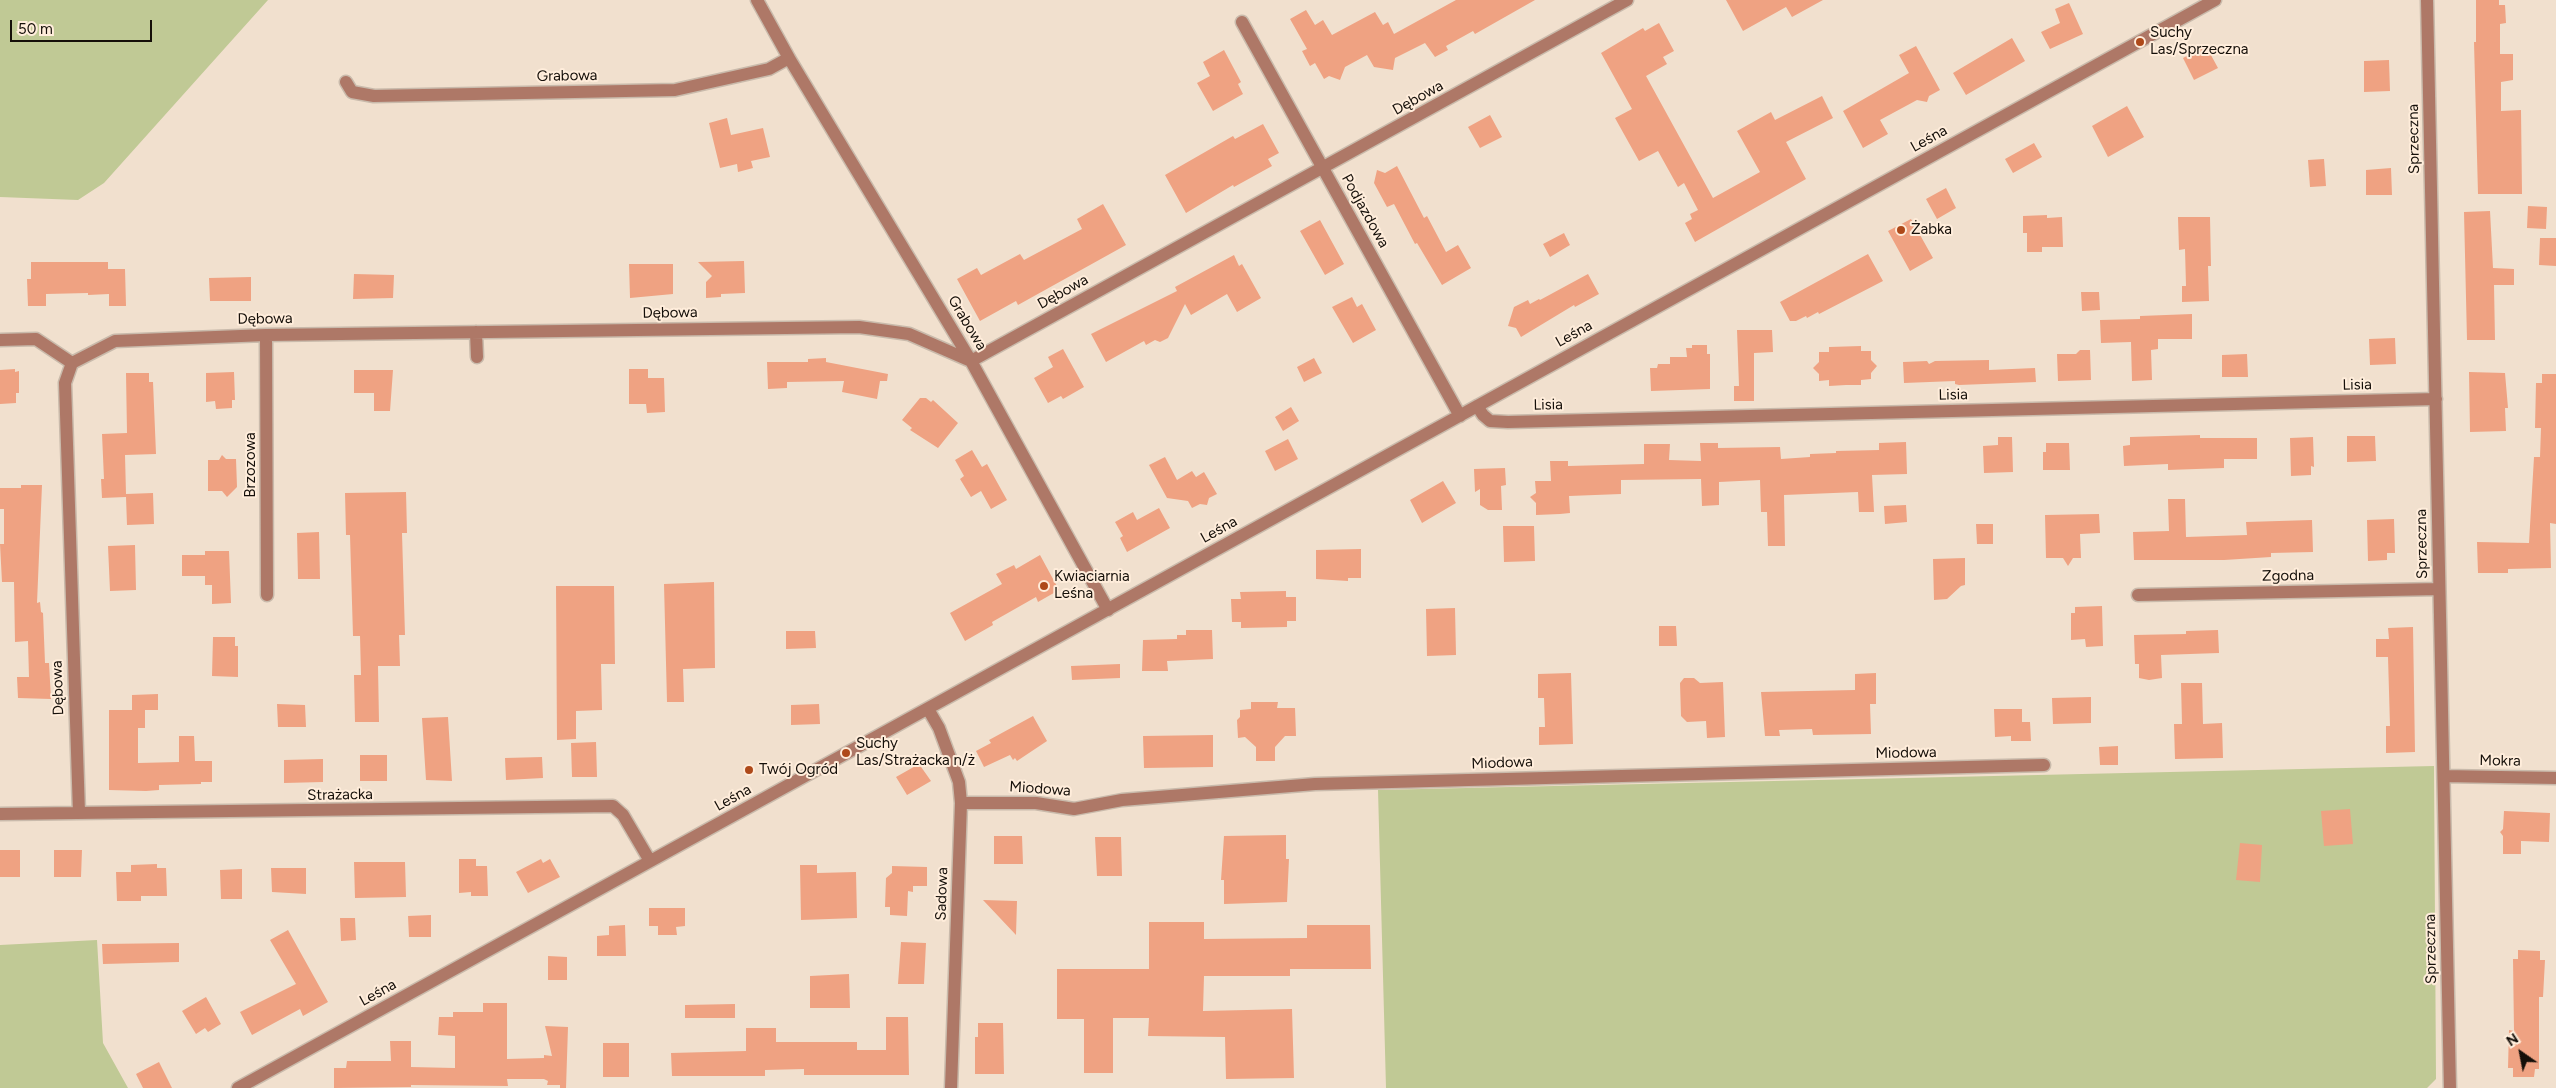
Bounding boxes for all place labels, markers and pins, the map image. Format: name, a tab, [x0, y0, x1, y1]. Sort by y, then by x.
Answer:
place label: Suchy Las/Sprzeczna	[2150, 24, 2248, 59]
marker: Suchy Las/Sprzeczna	[2134, 36, 2146, 48]
place label: Żabka	[1911, 221, 1952, 239]
marker: Żabka	[1895, 224, 1907, 236]
place label: Kwiaciarnia Leśna	[1054, 568, 1130, 603]
marker: Kwiaciarnia Leśna	[1038, 580, 1050, 592]
place label: Suchy Las/Strażacka n/ż	[856, 735, 975, 770]
marker: Suchy Las/Strażacka n/ż	[840, 747, 852, 759]
place label: Twój Ogród	[759, 761, 838, 779]
marker: Twój Ogród	[743, 764, 755, 776]

